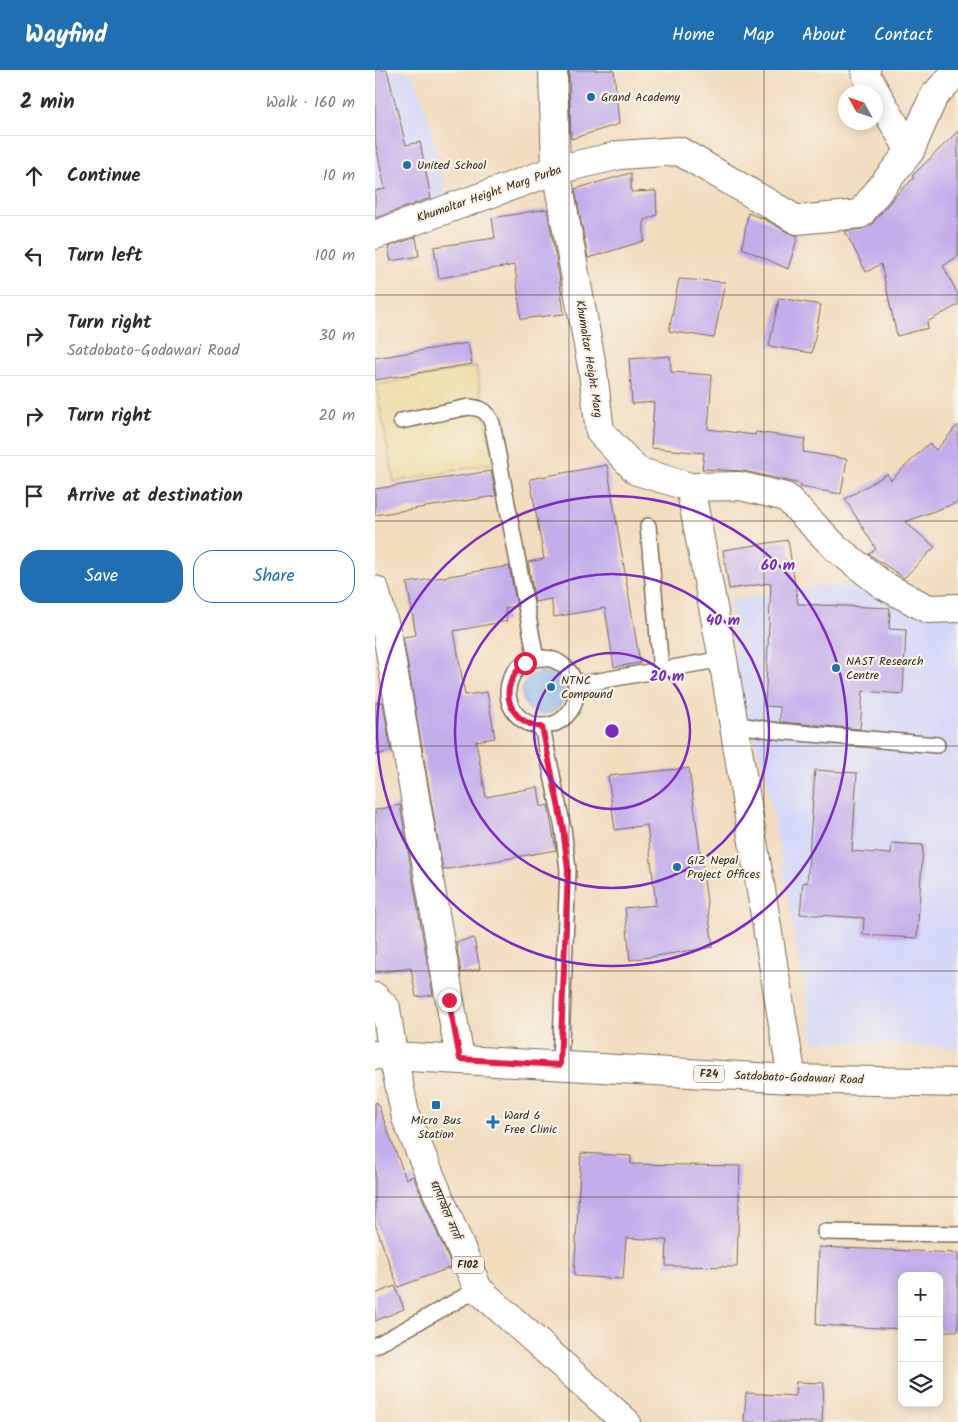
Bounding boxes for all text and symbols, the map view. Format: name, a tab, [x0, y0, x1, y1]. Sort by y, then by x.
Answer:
text: Wayfind	[25, 16, 107, 55]
text: Home	[672, 21, 715, 50]
text: Map	[743, 21, 774, 50]
text: About	[802, 21, 846, 50]
text: Contact	[874, 21, 933, 50]
north arrow	[838, 85, 883, 130]
text: 2 min	[20, 86, 75, 119]
place label: Grand Academy	[601, 88, 680, 107]
text: Walk · 160 m	[266, 90, 355, 115]
marker: Grand Academy	[585, 91, 597, 103]
place label: United School	[417, 156, 486, 175]
marker: United School	[401, 159, 413, 171]
street label: Khumaltar Height Marg Purba	[414, 160, 564, 228]
text: Continue	[67, 161, 140, 191]
icon: ahead	[20, 162, 48, 190]
text: 10 m	[323, 163, 355, 188]
text: Turn left	[67, 241, 142, 271]
icon: left	[20, 242, 48, 270]
text: 100 m	[315, 243, 355, 268]
street label: Khumaltar Height Marg	[570, 299, 608, 420]
text: Turn right	[67, 308, 152, 338]
icon: right	[20, 322, 48, 350]
text: 30 m	[319, 323, 355, 348]
text: Satdobato-Godawari Road	[67, 338, 240, 363]
text: Turn right	[67, 401, 152, 431]
icon: right	[20, 402, 48, 430]
text: 20 m	[319, 403, 355, 428]
text: Arrive at destination	[67, 481, 243, 511]
icon: arrive	[20, 482, 48, 510]
button: Save	[20, 550, 183, 603]
button: Share	[193, 550, 355, 603]
text: 60 m	[761, 554, 795, 578]
text: 40 m	[706, 609, 740, 633]
route start	[514, 652, 537, 675]
place label: NAST Research Centre	[846, 652, 923, 685]
marker: NAST Research Centre	[830, 662, 842, 674]
text: 20 m	[650, 665, 684, 689]
place label: NTNC Compound	[561, 671, 614, 704]
marker: NTNC Compound	[545, 681, 557, 693]
centre of rings	[603, 722, 621, 740]
place label: GIZ Nepal Project Offices	[687, 851, 760, 884]
marker: GIZ Nepal Project Offices	[671, 861, 683, 873]
route end	[438, 989, 461, 1012]
road number: F24	[694, 1066, 724, 1082]
street label: Satdobato-Godawari Road	[734, 1066, 865, 1090]
marker: Micro Bus Station	[430, 1099, 442, 1111]
place label: Ward 6 Free Clinic	[504, 1106, 557, 1139]
place label: Micro Bus Station	[411, 1111, 461, 1144]
marker: Ward 6 Free Clinic	[486, 1115, 500, 1129]
street label: धापाखेल मार्ग	[424, 1177, 467, 1245]
road number: F102	[452, 1256, 484, 1274]
map controls	[898, 1272, 943, 1407]
button: +	[898, 1272, 943, 1317]
button: −	[898, 1317, 943, 1362]
button: layers	[898, 1362, 943, 1407]

